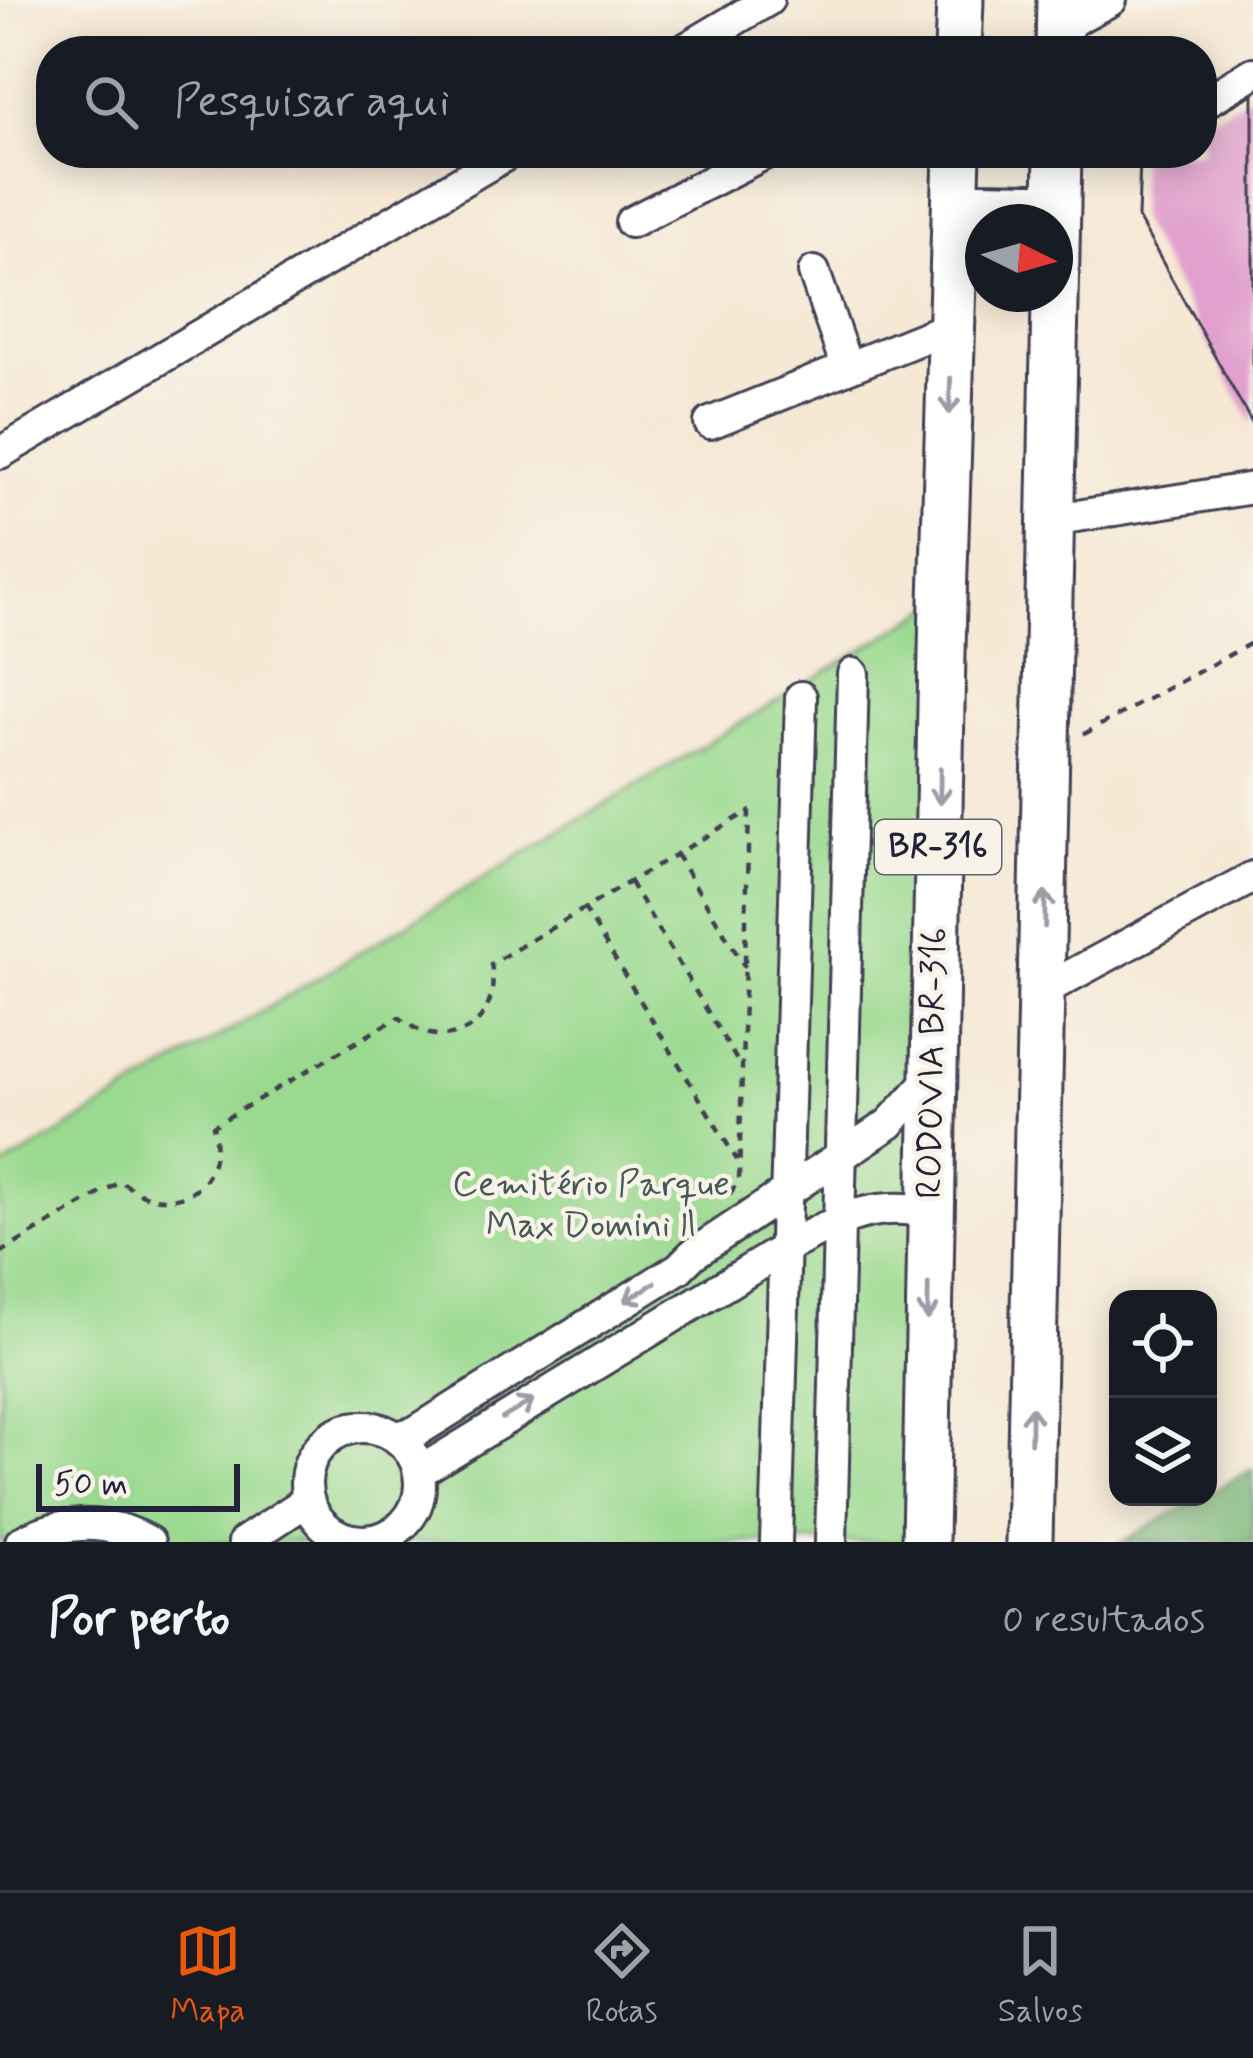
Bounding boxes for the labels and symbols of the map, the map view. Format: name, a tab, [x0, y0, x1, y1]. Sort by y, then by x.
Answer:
north arrow	[965, 204, 1073, 312]
one-way arrow	[938, 376, 961, 415]
one-way arrow	[928, 766, 951, 805]
road number: BR-316	[875, 820, 1001, 874]
one-way arrow	[1034, 890, 1057, 929]
street label: RODOVIA BR-316	[907, 927, 959, 1199]
park label: Cemitério Parque Max Domini ll	[452, 1162, 730, 1250]
one-way arrow	[623, 1280, 657, 1304]
one-way arrow	[917, 1282, 940, 1321]
one-way arrow	[500, 1397, 535, 1421]
one-way arrow	[1020, 1406, 1043, 1445]
scale bar	[36, 1458, 240, 1511]

